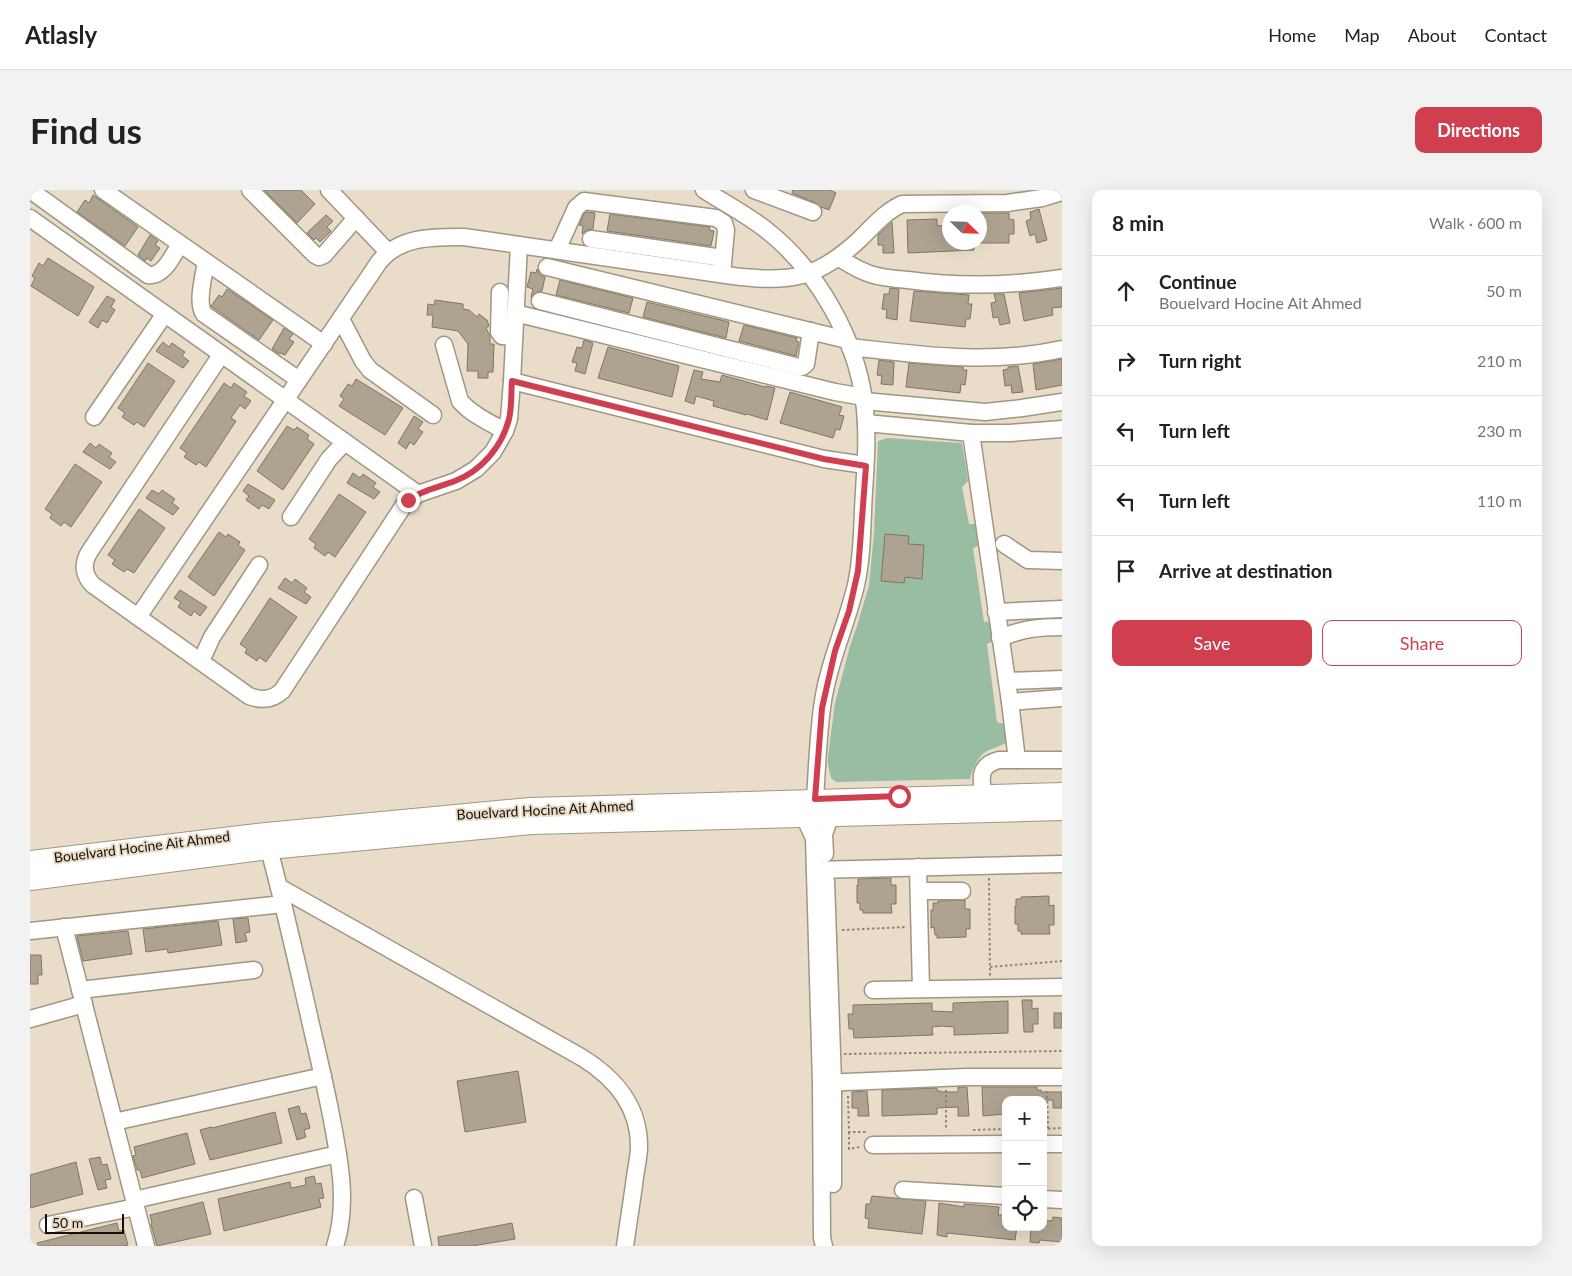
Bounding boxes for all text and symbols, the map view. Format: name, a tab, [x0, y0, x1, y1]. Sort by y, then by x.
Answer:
text: Atlasly	[25, 20, 97, 49]
text: Home	[1268, 24, 1316, 46]
text: Map	[1344, 24, 1380, 46]
text: About	[1408, 24, 1457, 46]
text: Contact	[1485, 24, 1547, 46]
button: Directions	[1415, 107, 1542, 153]
text: Find us	[30, 109, 142, 151]
north arrow	[942, 205, 987, 250]
text: 8 min	[1112, 210, 1164, 235]
text: Walk · 600 m	[1429, 213, 1522, 232]
text: Continue	[1159, 270, 1237, 293]
icon: ahead	[1112, 277, 1140, 305]
text: 50 m	[1486, 281, 1522, 300]
text: Bouelvard Hocine Ait Ahmed	[1159, 293, 1362, 312]
icon: right	[1112, 347, 1140, 375]
text: Turn right	[1159, 349, 1241, 372]
text: 210 m	[1477, 351, 1522, 370]
icon: left	[1112, 417, 1140, 445]
text: Turn left	[1159, 419, 1230, 442]
text: 230 m	[1477, 421, 1522, 440]
icon: left	[1112, 487, 1140, 515]
route end	[397, 489, 420, 512]
text: Turn left	[1159, 489, 1230, 512]
text: 110 m	[1477, 491, 1522, 510]
icon: arrive	[1112, 557, 1140, 585]
text: Arrive at destination	[1159, 559, 1332, 582]
button: Save	[1112, 620, 1312, 666]
button: Share	[1322, 620, 1522, 666]
route start	[888, 785, 911, 808]
street label: Bouelvard Hocine Ait Ahmed	[456, 796, 634, 823]
street label: Bouelvard Hocine Ait Ahmed	[53, 827, 231, 866]
map controls	[1002, 1096, 1047, 1231]
button: +	[1002, 1096, 1047, 1141]
button: −	[1002, 1141, 1047, 1186]
button: locate	[1002, 1186, 1047, 1231]
scale bar	[45, 1211, 124, 1234]
text: 50 m	[52, 1214, 83, 1231]

